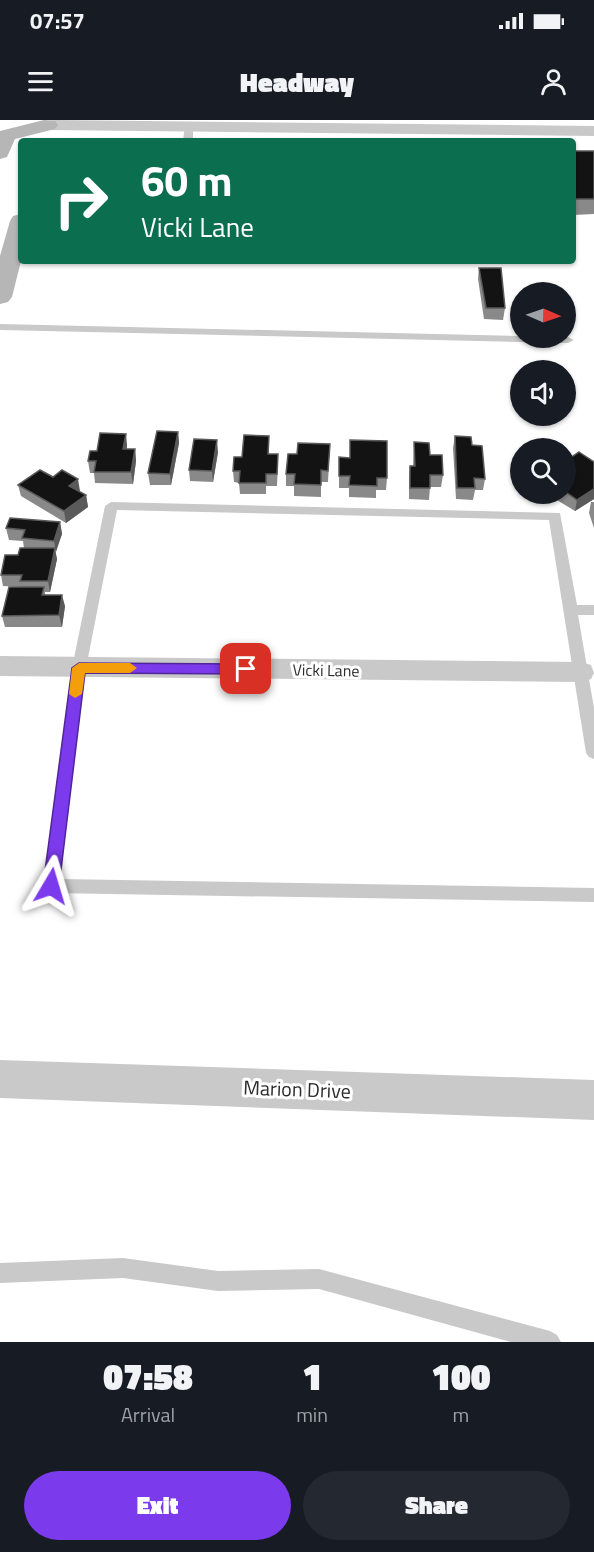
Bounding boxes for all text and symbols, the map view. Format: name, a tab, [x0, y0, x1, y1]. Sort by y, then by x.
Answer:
text: 07:57	[30, 4, 85, 38]
text: Headway	[240, 61, 354, 102]
icon: menu	[24, 65, 57, 98]
icon: person	[537, 65, 570, 98]
text: 60 m	[141, 148, 233, 212]
icon: right	[42, 162, 120, 240]
text: Vicki Lane	[141, 206, 254, 247]
north arrow	[510, 282, 576, 348]
map controls	[510, 282, 576, 504]
button: sound	[510, 360, 576, 426]
button: search	[510, 438, 576, 504]
pin	[220, 643, 271, 694]
icon: arrive	[229, 652, 262, 685]
street label: Vicki Lane	[292, 657, 360, 683]
position arrow	[19, 854, 83, 918]
street label: Marion Drive	[243, 1072, 351, 1106]
text: 07:58	[103, 1349, 193, 1404]
text: 1	[302, 1349, 322, 1404]
text: 100	[431, 1349, 491, 1404]
text: Arrival	[121, 1399, 175, 1430]
text: min	[296, 1399, 328, 1430]
text: m	[453, 1399, 469, 1430]
button: Exit	[24, 1471, 291, 1540]
button: Share	[303, 1471, 570, 1540]

